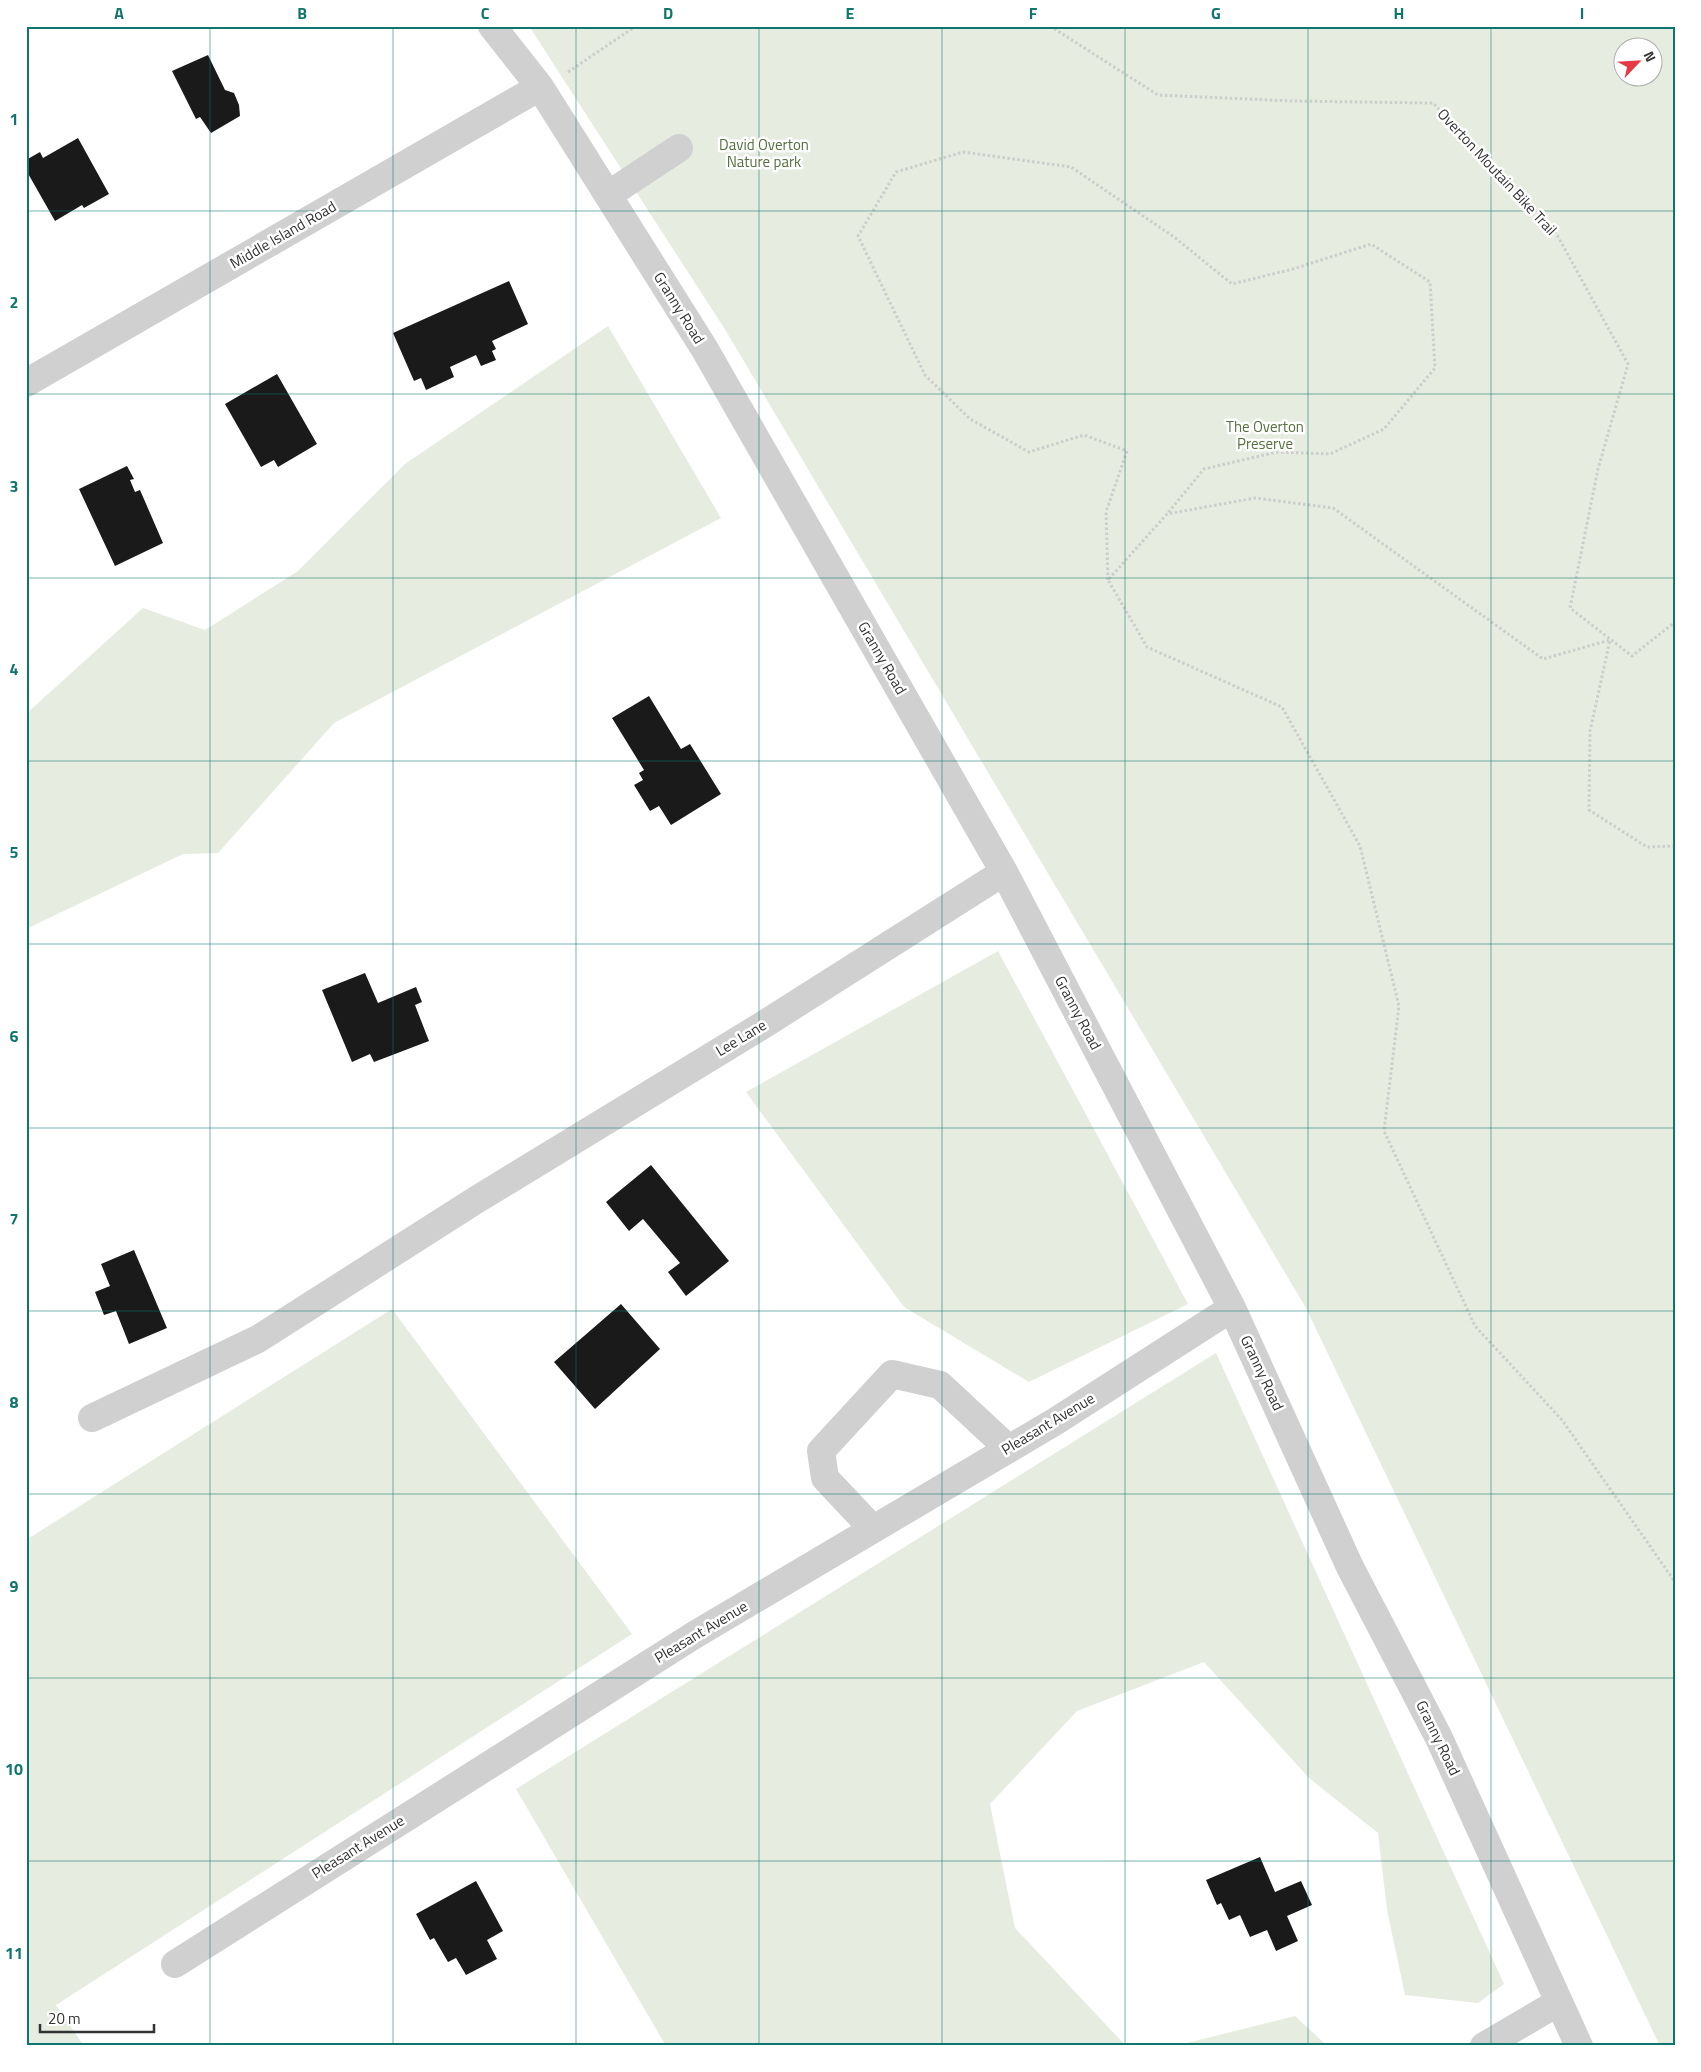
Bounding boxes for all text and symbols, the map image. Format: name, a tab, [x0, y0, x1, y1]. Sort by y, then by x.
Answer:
text: A	[114, 1, 124, 25]
text: B	[297, 1, 307, 25]
text: C	[481, 1, 490, 25]
text: D	[663, 1, 673, 25]
text: E	[846, 1, 855, 25]
text: F	[1029, 1, 1038, 25]
text: G	[1211, 1, 1221, 25]
text: H	[1394, 1, 1404, 25]
text: I	[1580, 1, 1584, 25]
north arrow	[1614, 38, 1664, 88]
text: N	[1639, 47, 1662, 65]
street label: Overton Moutain Bike Trail	[1432, 103, 1563, 240]
text: 1	[10, 107, 18, 131]
park label: David Overton Nature park	[719, 133, 809, 173]
street label: Middle Island Road	[225, 195, 340, 274]
street label: Granny Road	[648, 267, 711, 348]
text: 2	[10, 290, 18, 314]
park label: The Overton Preserve	[1226, 415, 1304, 455]
text: 3	[10, 474, 18, 498]
street label: Granny Road	[852, 617, 913, 699]
text: 4	[10, 657, 19, 681]
text: 5	[10, 840, 19, 864]
street label: Granny Road	[1049, 972, 1108, 1054]
street label: Lee Lane	[711, 1013, 771, 1062]
text: 6	[10, 1024, 19, 1048]
text: 7	[10, 1207, 18, 1231]
street label: Granny Road	[1235, 1331, 1290, 1414]
street label: Pleasant Avenue	[997, 1387, 1099, 1461]
text: 8	[10, 1390, 19, 1414]
text: 9	[10, 1574, 19, 1598]
street label: Pleasant Avenue	[650, 1595, 752, 1669]
street label: Granny Road	[1410, 1696, 1467, 1779]
text: 10	[5, 1757, 23, 1781]
street label: Pleasant Avenue	[307, 1809, 409, 1884]
text: 11	[5, 1941, 23, 1965]
scale bar	[40, 2002, 154, 2034]
text: 20 m	[48, 2007, 81, 2030]

